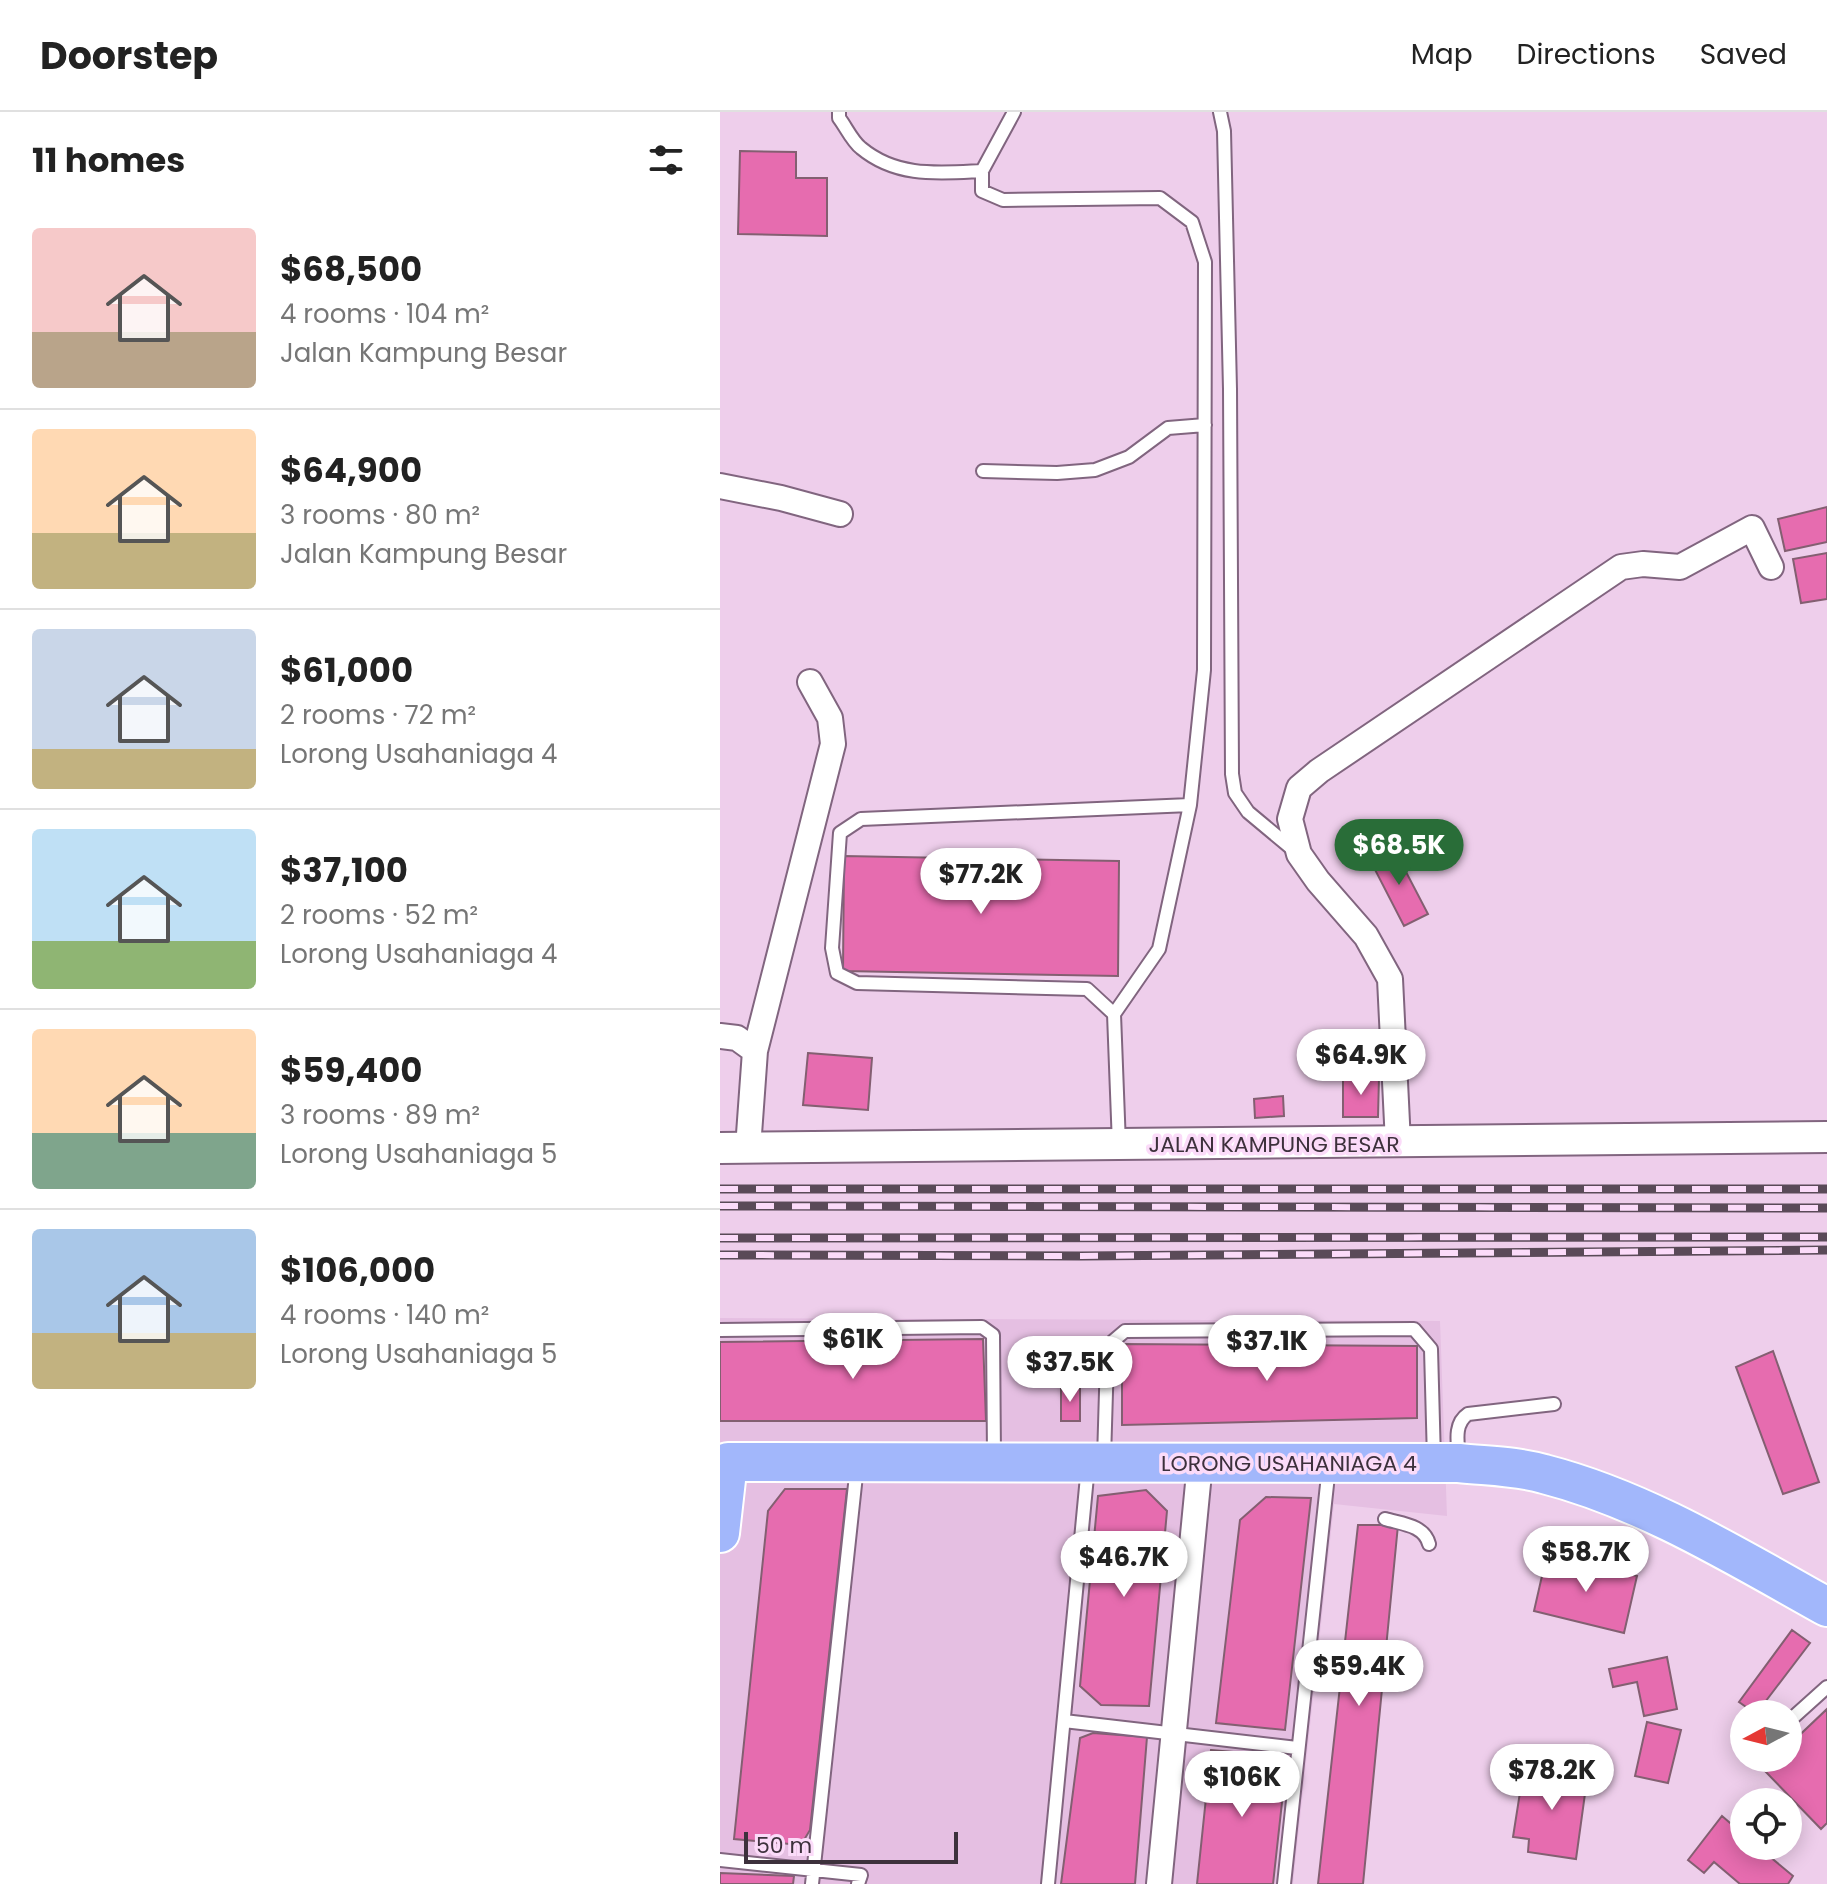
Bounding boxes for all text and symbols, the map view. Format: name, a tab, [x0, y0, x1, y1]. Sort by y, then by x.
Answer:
text: Doorstep	[40, 29, 218, 82]
text: Map	[1411, 35, 1473, 74]
text: Directions	[1517, 35, 1656, 74]
text: Saved	[1700, 35, 1787, 74]
text: 11 homes	[32, 136, 185, 184]
icon: filters	[644, 138, 688, 182]
text: $68,500	[280, 245, 422, 293]
icon: home	[96, 260, 192, 356]
text: 4 rooms · 104 m²	[280, 296, 489, 332]
text: Jalan Kampung Besar	[280, 335, 567, 371]
text: $64,900	[280, 446, 422, 494]
icon: home	[96, 461, 192, 557]
text: 3 rooms · 80 m²	[280, 497, 480, 533]
text: Jalan Kampung Besar	[280, 536, 567, 572]
text: $61,000	[280, 646, 413, 694]
icon: home	[96, 661, 192, 757]
text: 2 rooms · 72 m²	[280, 697, 476, 733]
text: Lorong Usahaniaga 4	[280, 736, 557, 772]
pin: $68.5K	[1334, 819, 1464, 887]
text: $68.5K	[1353, 827, 1445, 863]
text: $37,100	[280, 846, 408, 894]
pin: $77.2K	[916, 848, 1046, 916]
text: $77.2K	[938, 856, 1024, 892]
icon: home	[96, 861, 192, 957]
text: 2 rooms · 52 m²	[280, 897, 478, 933]
text: Lorong Usahaniaga 4	[280, 936, 557, 972]
pin: $64.9K	[1296, 1029, 1426, 1097]
text: $64.9K	[1315, 1037, 1407, 1073]
text: $59,400	[280, 1046, 423, 1094]
icon: home	[96, 1061, 192, 1157]
text: 3 rooms · 89 m²	[280, 1097, 480, 1133]
street label: JALAN KAMPUNG BESAR	[1148, 1129, 1400, 1160]
text: Lorong Usahaniaga 5	[280, 1136, 557, 1172]
text: $106,000	[280, 1246, 435, 1294]
icon: home	[96, 1261, 192, 1357]
text: 4 rooms · 140 m²	[280, 1297, 489, 1333]
pin: $61K	[806, 1313, 900, 1381]
pin: $37.1K	[1202, 1315, 1332, 1383]
text: $61K	[822, 1321, 884, 1357]
text: $37.1K	[1226, 1323, 1308, 1359]
text: Lorong Usahaniaga 5	[280, 1336, 557, 1372]
pin: $37.5K	[1005, 1336, 1135, 1404]
text: $37.5K	[1025, 1344, 1115, 1380]
street label: LORONG USAHANIAGA 4	[1161, 1448, 1417, 1479]
pin: $58.7K	[1521, 1526, 1651, 1594]
pin: $46.7K	[1059, 1531, 1189, 1599]
text: $58.7K	[1541, 1534, 1631, 1570]
text: $46.7K	[1079, 1539, 1169, 1575]
pin: $59.4K	[1294, 1640, 1424, 1708]
text: $59.4K	[1312, 1648, 1406, 1684]
north arrow	[1730, 1700, 1802, 1772]
map controls	[1730, 1700, 1802, 1860]
pin: $78.2K	[1487, 1744, 1617, 1812]
pin: $106K	[1186, 1751, 1298, 1819]
text: $78.2K	[1508, 1752, 1596, 1788]
text: $106K	[1203, 1759, 1281, 1795]
button: locate	[1730, 1788, 1802, 1860]
scale bar	[744, 1828, 958, 1864]
text: 50 m	[756, 1830, 812, 1861]

